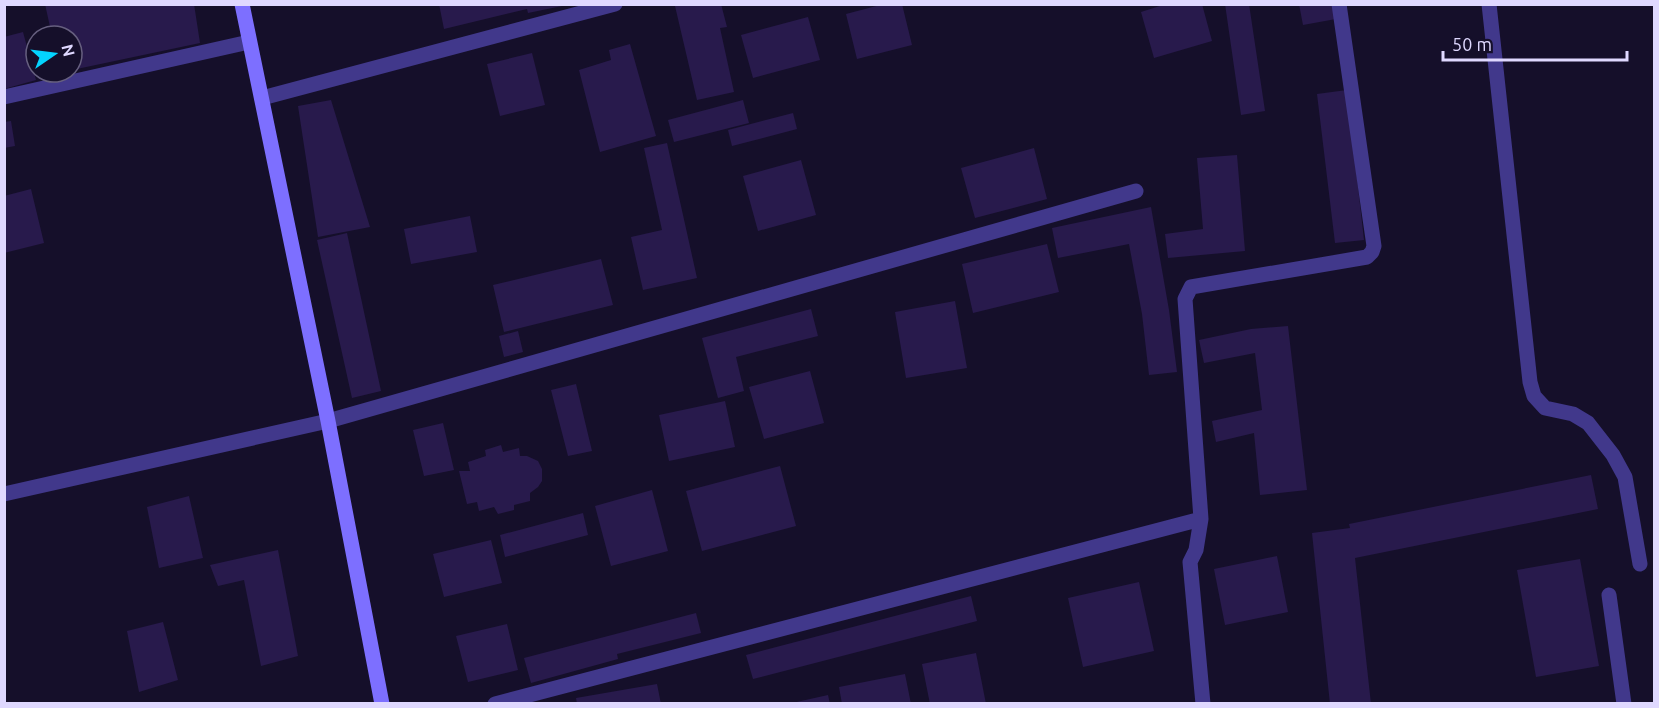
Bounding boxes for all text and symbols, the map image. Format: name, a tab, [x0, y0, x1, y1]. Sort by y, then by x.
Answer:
north arrow	[24, 24, 84, 84]
scale bar	[1443, 24, 1628, 62]
text: 50 m	[1452, 34, 1492, 54]
text: N	[58, 42, 79, 58]

